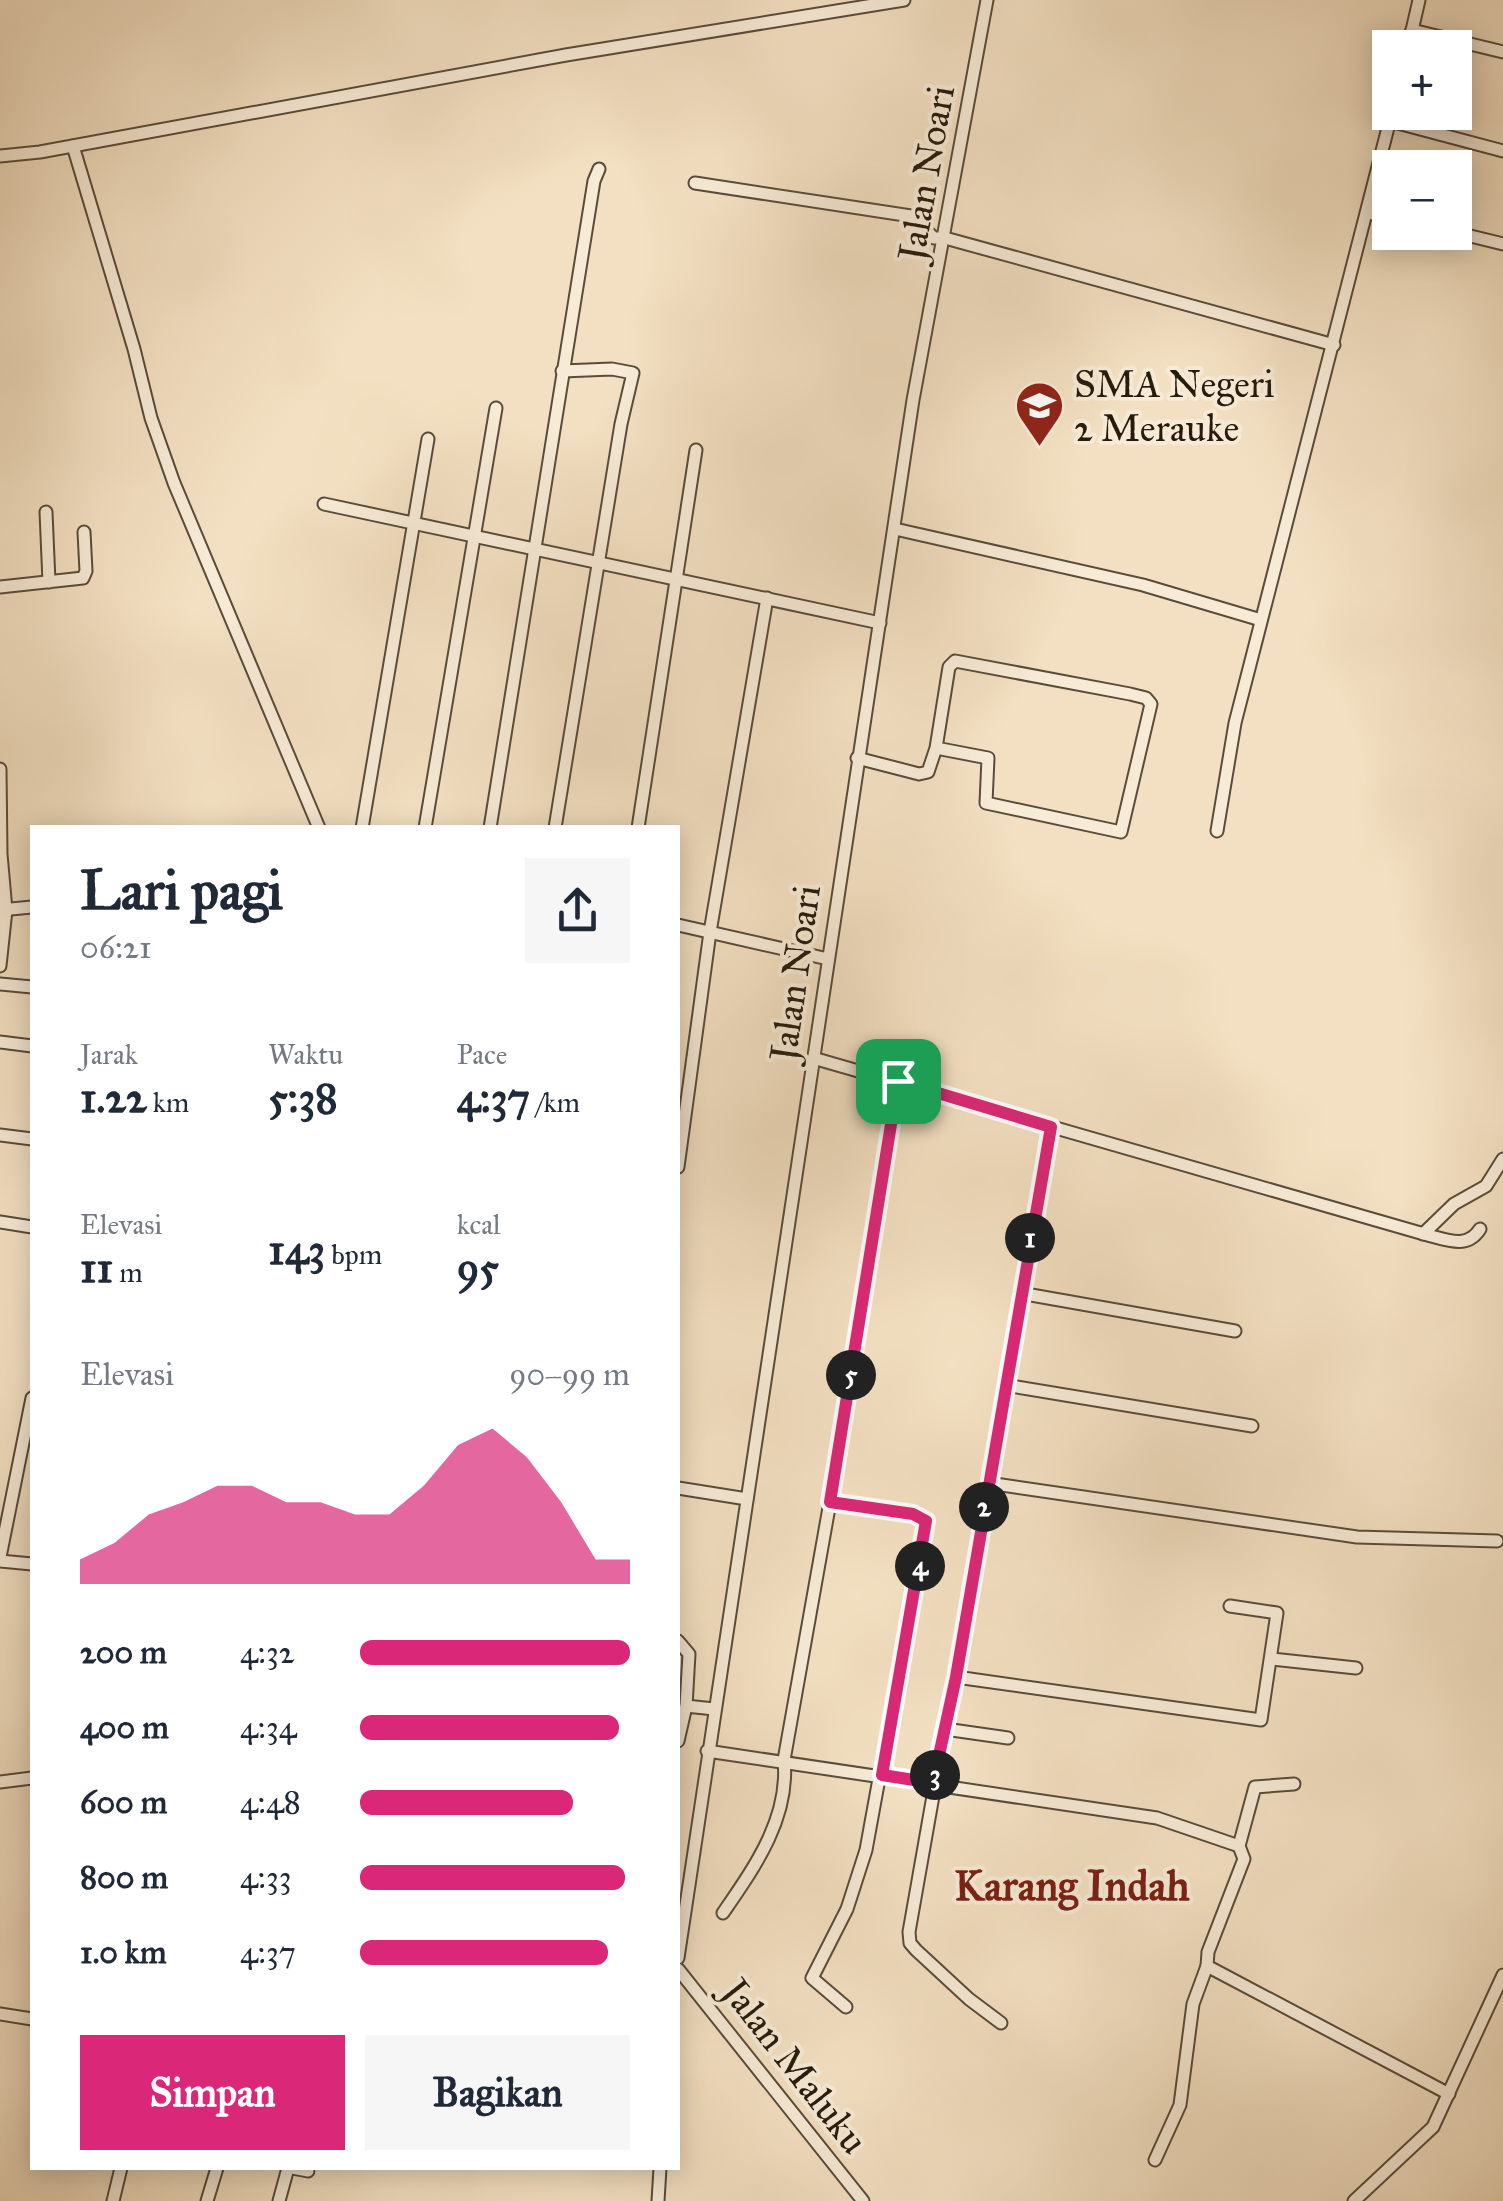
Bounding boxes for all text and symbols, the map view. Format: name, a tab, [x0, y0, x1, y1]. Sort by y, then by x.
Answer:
map controls	[1372, 30, 1472, 250]
button: +	[1372, 30, 1472, 130]
street label: Jalan Noari	[887, 82, 965, 268]
button: −	[1372, 150, 1472, 250]
place label: SMA Negeri 2 Merauke	[1074, 361, 1274, 451]
school or university icon: SMA Negeri 2 Merauke	[1013, 380, 1065, 448]
text: Lari pagi	[80, 857, 283, 924]
button: share	[525, 858, 630, 963]
street label: Jalan Noari	[759, 882, 831, 1068]
text: 06:21	[80, 928, 152, 967]
text: Jarak	[80, 1037, 138, 1072]
text: Waktu	[268, 1037, 343, 1072]
text: Pace	[457, 1037, 507, 1072]
pin	[856, 1039, 941, 1124]
icon: arrive	[871, 1054, 926, 1109]
text: 1.22	[80, 1072, 147, 1124]
text: 5:38	[268, 1072, 338, 1124]
text: 4:37	[457, 1072, 530, 1124]
text: km	[147, 1085, 189, 1120]
text: /km	[530, 1085, 580, 1120]
text: Elevasi	[80, 1207, 162, 1242]
text: kcal	[457, 1207, 501, 1242]
pin: 1	[1005, 1213, 1055, 1263]
text: 1	[1024, 1220, 1036, 1255]
text: 143	[268, 1224, 325, 1276]
text: bpm	[325, 1237, 382, 1272]
text: 11	[80, 1242, 113, 1294]
text: 95	[457, 1242, 499, 1294]
text: m	[113, 1255, 143, 1290]
pin: 5	[826, 1350, 876, 1400]
text: Elevasi	[80, 1355, 174, 1394]
text: 90–99 m	[509, 1355, 630, 1394]
text: 5	[844, 1357, 858, 1392]
pin: 2	[959, 1482, 1009, 1532]
text: 2	[977, 1489, 991, 1524]
pin: 4	[895, 1541, 945, 1591]
text: 4	[912, 1548, 928, 1583]
text: 200 m	[80, 1633, 167, 1672]
text: 4:32	[240, 1633, 294, 1672]
text: 400 m	[80, 1708, 169, 1747]
text: 4:34	[240, 1708, 297, 1747]
pin: 3	[910, 1750, 960, 1800]
text: 3	[929, 1757, 941, 1792]
text: 600 m	[80, 1783, 167, 1822]
text: 4:48	[240, 1783, 301, 1822]
text: 800 m	[80, 1858, 168, 1897]
text: 4:33	[240, 1858, 291, 1897]
district label: Karang Indah	[954, 1860, 1190, 1912]
text: 1.0 km	[80, 1933, 167, 1972]
text: 4:37	[240, 1933, 296, 1972]
street label: Jalan Maluku	[709, 1966, 877, 2163]
button: Simpan	[80, 2035, 345, 2150]
button: Bagikan	[365, 2035, 630, 2150]

